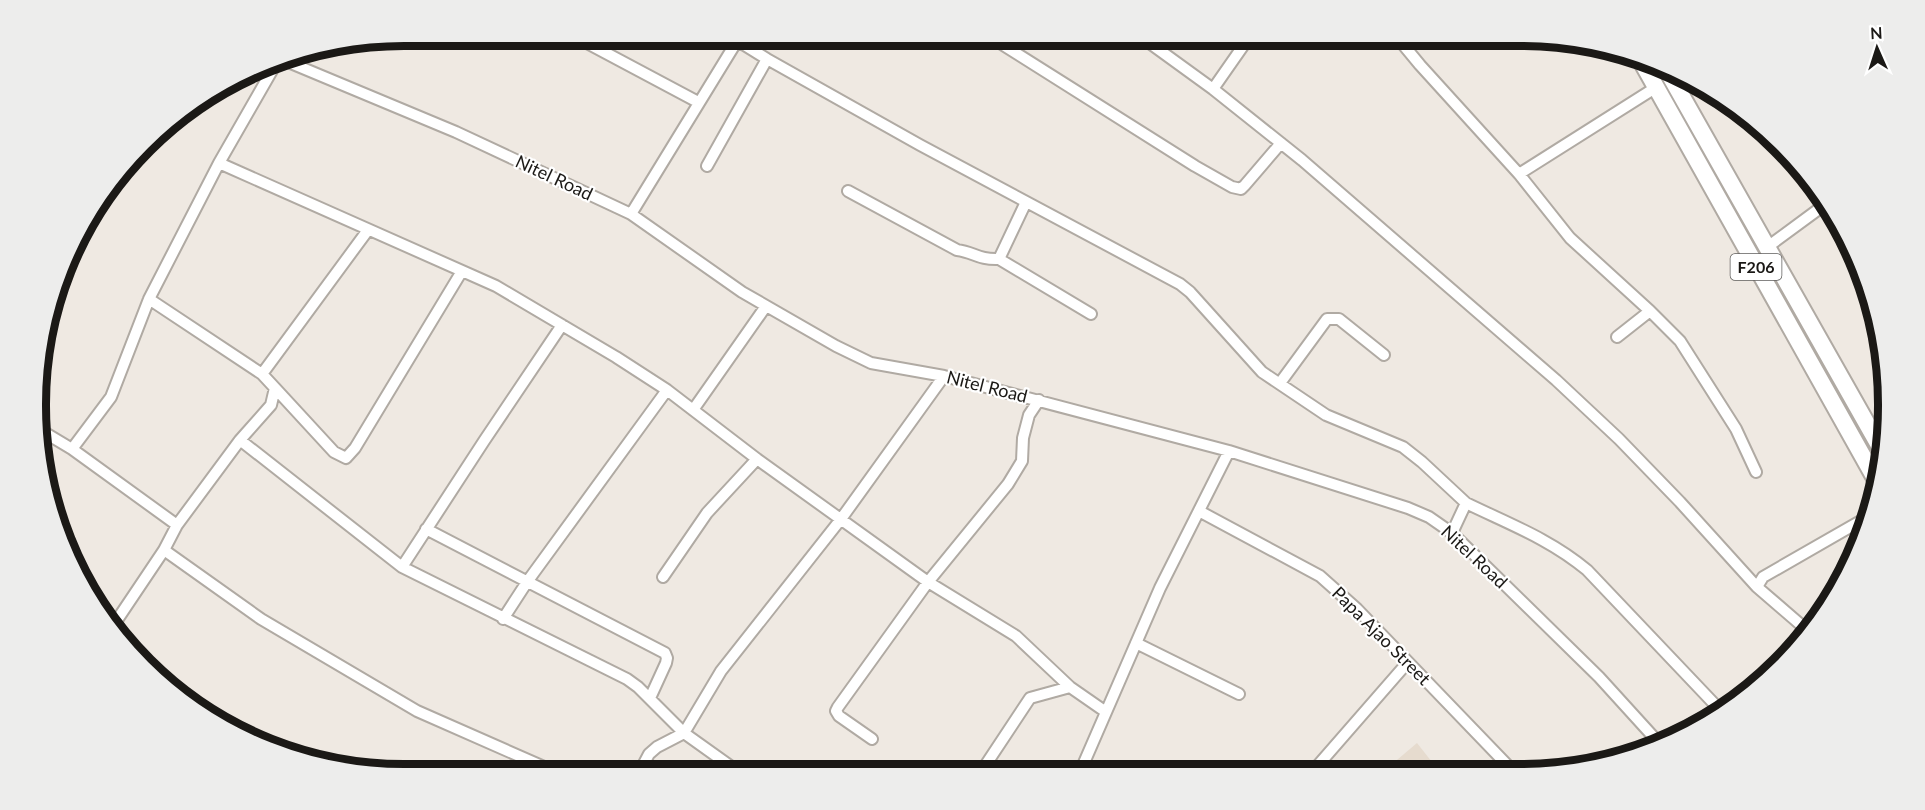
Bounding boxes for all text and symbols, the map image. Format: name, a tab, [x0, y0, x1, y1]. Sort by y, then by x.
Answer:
north arrow	[1847, 18, 1907, 78]
text: N	[1870, 23, 1883, 42]
street label: Nitel Road	[512, 150, 597, 205]
road number: F206	[1730, 254, 1782, 280]
street label: Nitel Road	[944, 365, 1030, 407]
street label: Nitel Road	[1437, 520, 1512, 592]
street label: Papa Ajao Street	[1328, 582, 1436, 689]

